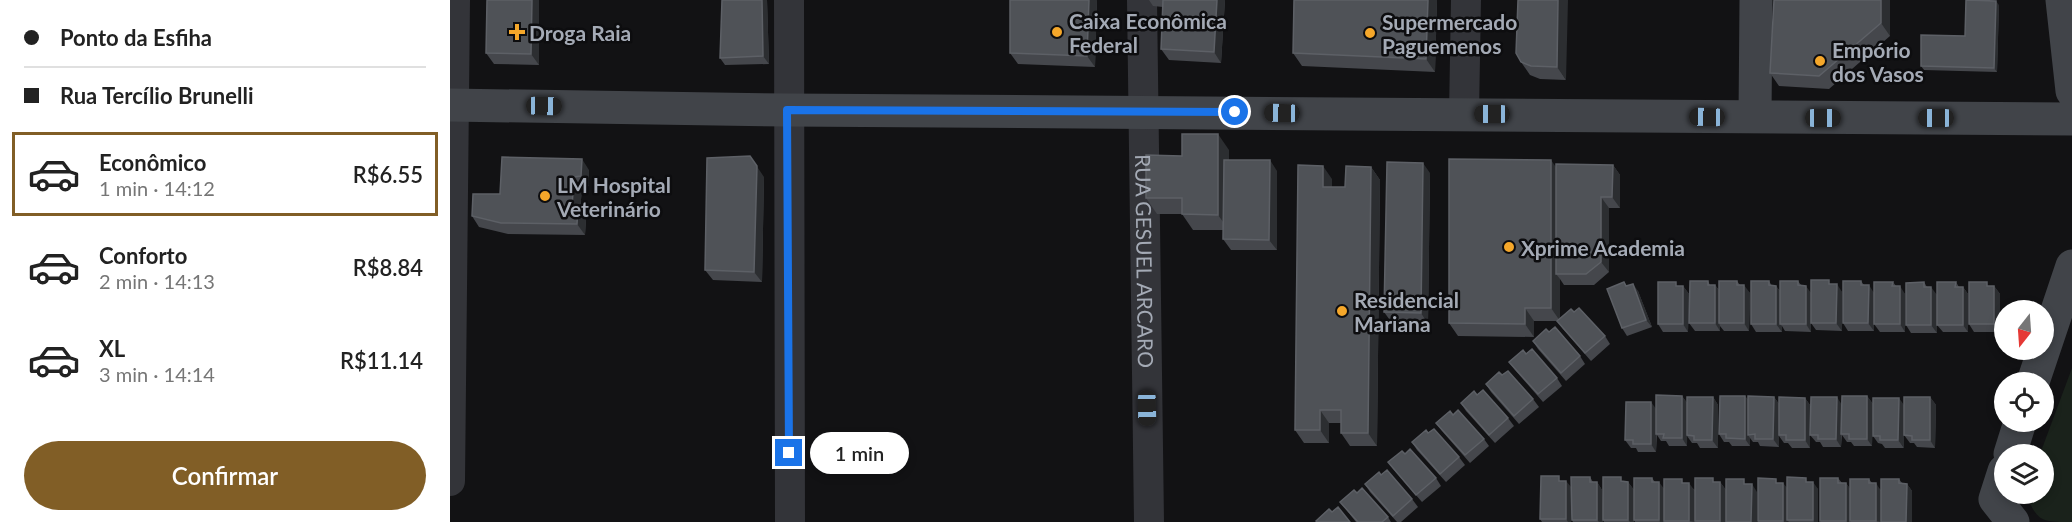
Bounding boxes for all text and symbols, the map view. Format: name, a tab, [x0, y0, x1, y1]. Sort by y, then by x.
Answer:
place label: Caixa Econômica Federal	[1069, 8, 1227, 57]
place label: Supermercado Paguemenos	[1382, 9, 1517, 58]
place label: Droga Raia	[529, 20, 631, 45]
text: Ponto da Esfiha	[60, 24, 212, 51]
marker: Droga Raia	[510, 25, 524, 39]
marker: Caixa Econômica Federal	[1050, 25, 1064, 39]
marker: Supermercado Paguemenos	[1363, 26, 1377, 40]
place label: Empório dos Vasos	[1832, 37, 1924, 86]
marker: Empório dos Vasos	[1813, 54, 1827, 68]
text: Rua Tercílio Brunelli	[60, 82, 254, 109]
car	[526, 97, 562, 115]
route start	[1221, 98, 1248, 125]
car	[1264, 104, 1300, 122]
car	[1474, 105, 1510, 123]
car	[1689, 108, 1725, 126]
car	[1805, 109, 1841, 127]
car	[1918, 109, 1954, 127]
icon: car	[27, 147, 81, 201]
text: Econômico	[99, 149, 206, 176]
street label: RUA GESUEL ARCARO	[1132, 154, 1159, 368]
text: R$6.55	[353, 161, 423, 188]
place label: LM Hospital Veterinário	[556, 172, 671, 221]
text: 1 min · 14:12	[99, 176, 215, 200]
marker: LM Hospital Veterinário	[538, 189, 552, 203]
place label: Xprime Academia	[1521, 235, 1685, 260]
icon: car	[27, 240, 81, 294]
marker: Xprime Academia	[1502, 240, 1516, 254]
text: Conforto	[99, 242, 187, 269]
text: R$8.84	[353, 254, 423, 281]
text: 2 min · 14:13	[99, 269, 215, 293]
place label: Residencial Mariana	[1354, 287, 1459, 336]
north arrow	[1994, 300, 2054, 360]
map controls	[1994, 300, 2054, 504]
marker: Residencial Mariana	[1335, 304, 1349, 318]
icon: car	[27, 333, 81, 387]
text: XL	[99, 335, 125, 362]
text: R$11.14	[340, 347, 423, 374]
text: 3 min · 14:14	[99, 362, 215, 386]
button: locate	[1994, 372, 2054, 432]
car	[1138, 390, 1156, 426]
callout: 1 min	[810, 432, 909, 474]
route end	[775, 439, 802, 466]
button: Confirmar	[24, 441, 426, 510]
text: 1 min	[835, 441, 884, 465]
button: layers	[1994, 444, 2054, 504]

